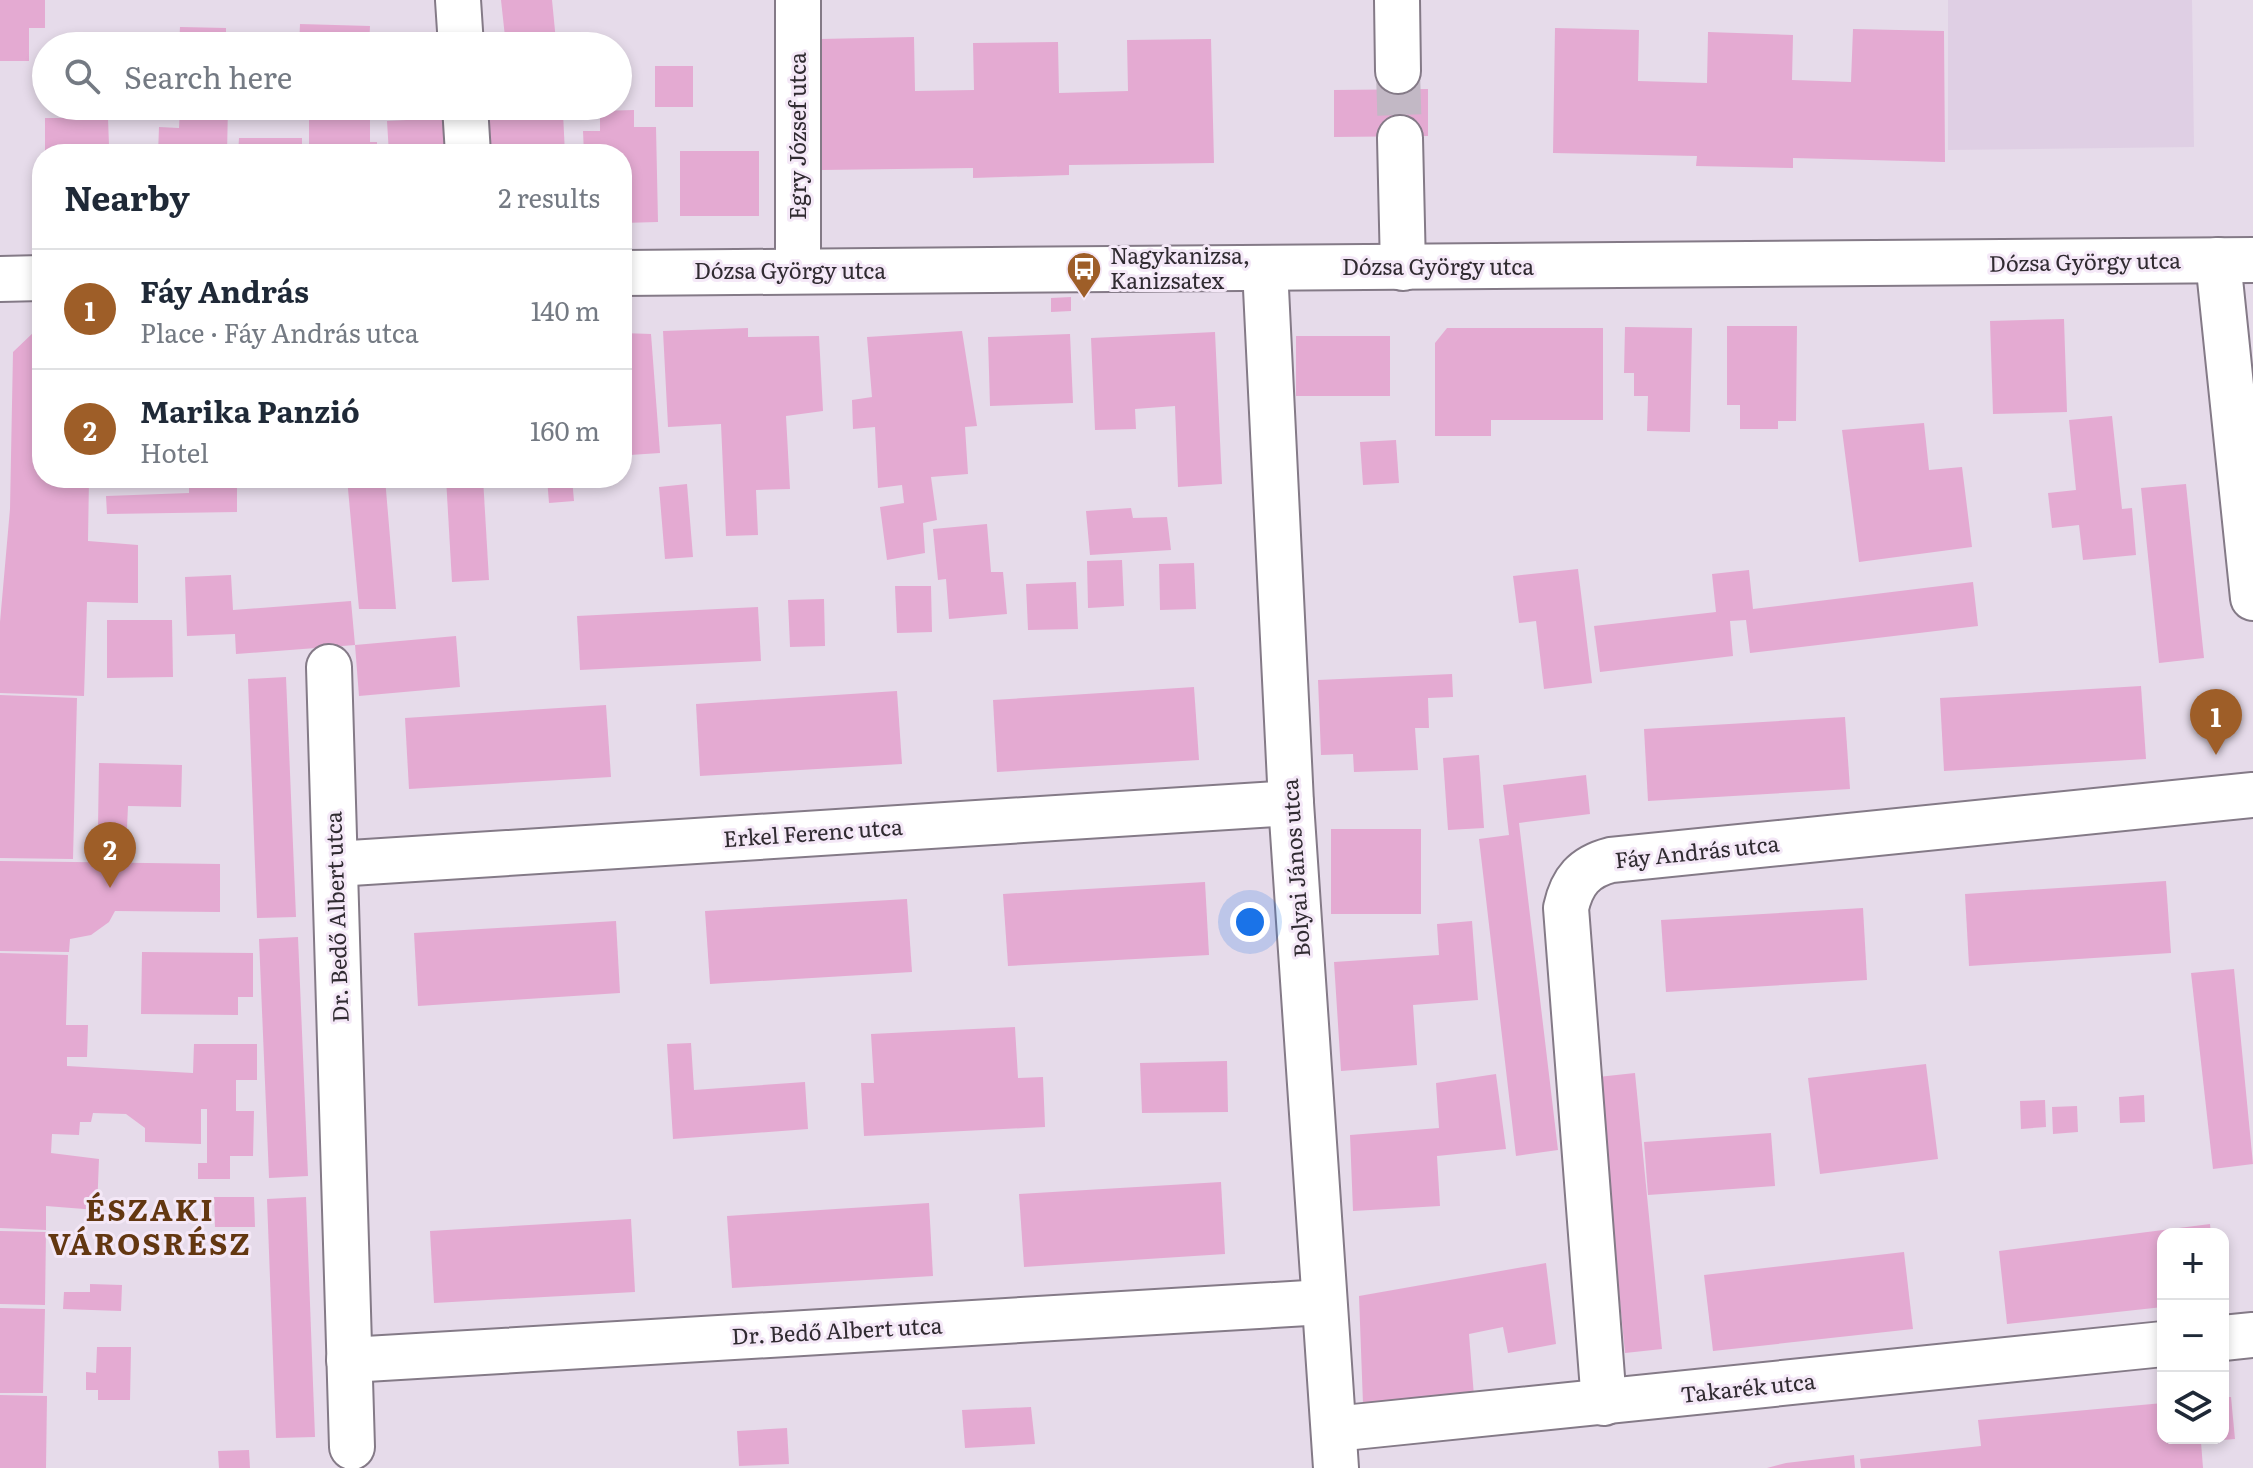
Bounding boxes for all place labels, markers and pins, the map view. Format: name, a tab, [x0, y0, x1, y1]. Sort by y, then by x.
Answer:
place label: Nagykanizsa, Kanizsatex	[1110, 238, 1250, 296]
bus stop icon: Nagykanizsa, Kanizsatex	[1065, 250, 1103, 300]
pin: 1	[2190, 689, 2242, 755]
pin: 2	[84, 822, 136, 888]

